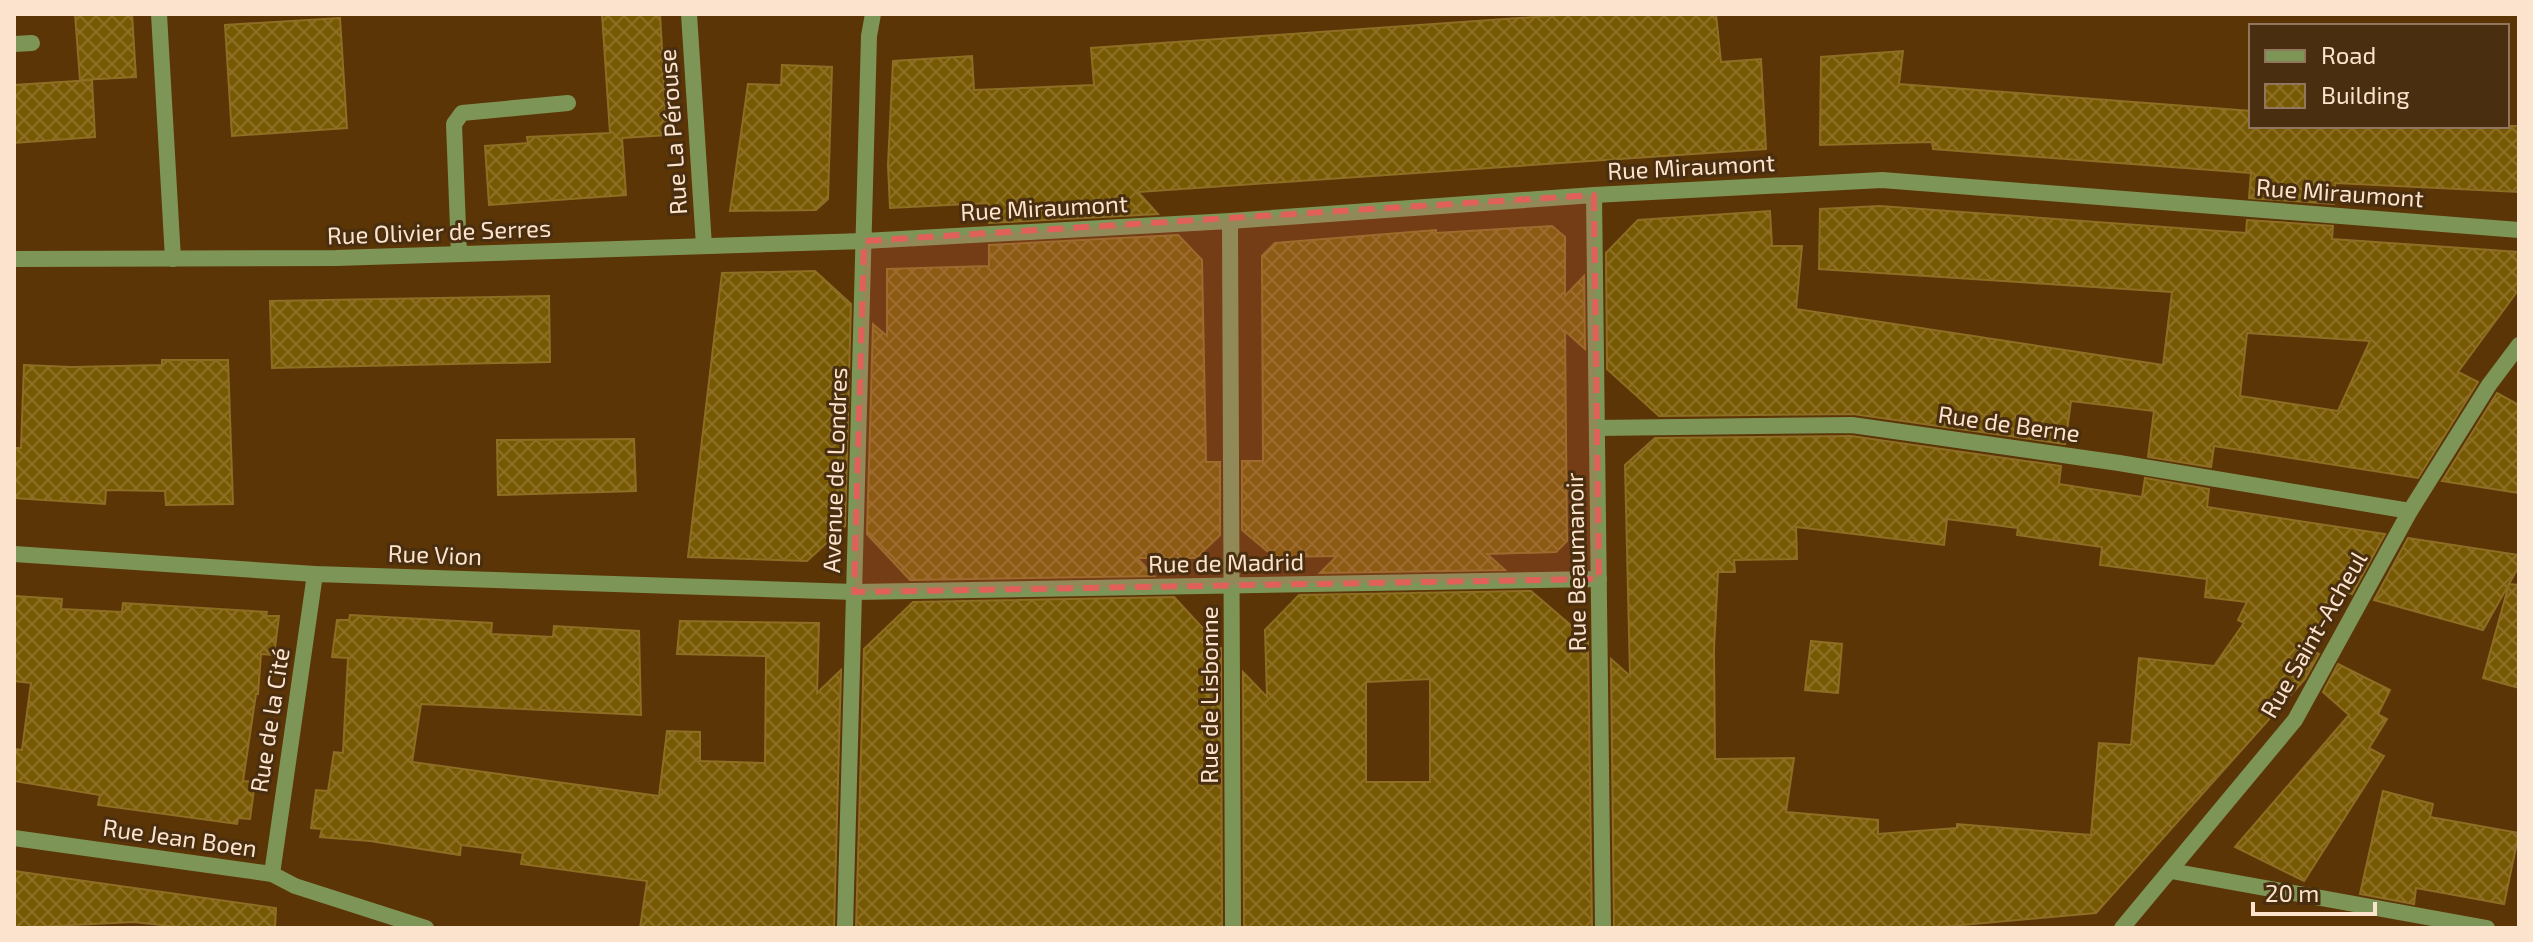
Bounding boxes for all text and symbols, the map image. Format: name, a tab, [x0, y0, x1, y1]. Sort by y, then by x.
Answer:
legend	[2249, 24, 2509, 128]
text: Road	[2321, 40, 2376, 69]
street label: Rue La Pérouse	[652, 48, 692, 216]
text: Building	[2321, 80, 2410, 109]
street label: Rue Miraumont	[1606, 147, 1776, 185]
street label: Rue Miraumont	[2255, 172, 2425, 212]
street label: Rue Miraumont	[959, 188, 1129, 226]
street label: Rue Olivier de Serres	[326, 213, 552, 249]
street label: Avenue de Londres	[816, 367, 852, 573]
street label: Rue de Berne	[1936, 399, 2082, 447]
street label: Rue Beaumanoir	[1559, 472, 1591, 652]
street label: Rue Vion	[387, 538, 483, 570]
street label: Rue de Madrid	[1148, 546, 1304, 578]
street label: Rue Saint-Acheul	[2254, 546, 2372, 722]
street label: Rue de Lisbonne	[1194, 606, 1223, 784]
street label: Rue de la Cité	[243, 646, 295, 794]
street label: Rue Jean Boen	[101, 812, 259, 862]
scale bar	[2253, 866, 2375, 916]
text: 20 m	[2265, 878, 2319, 907]

